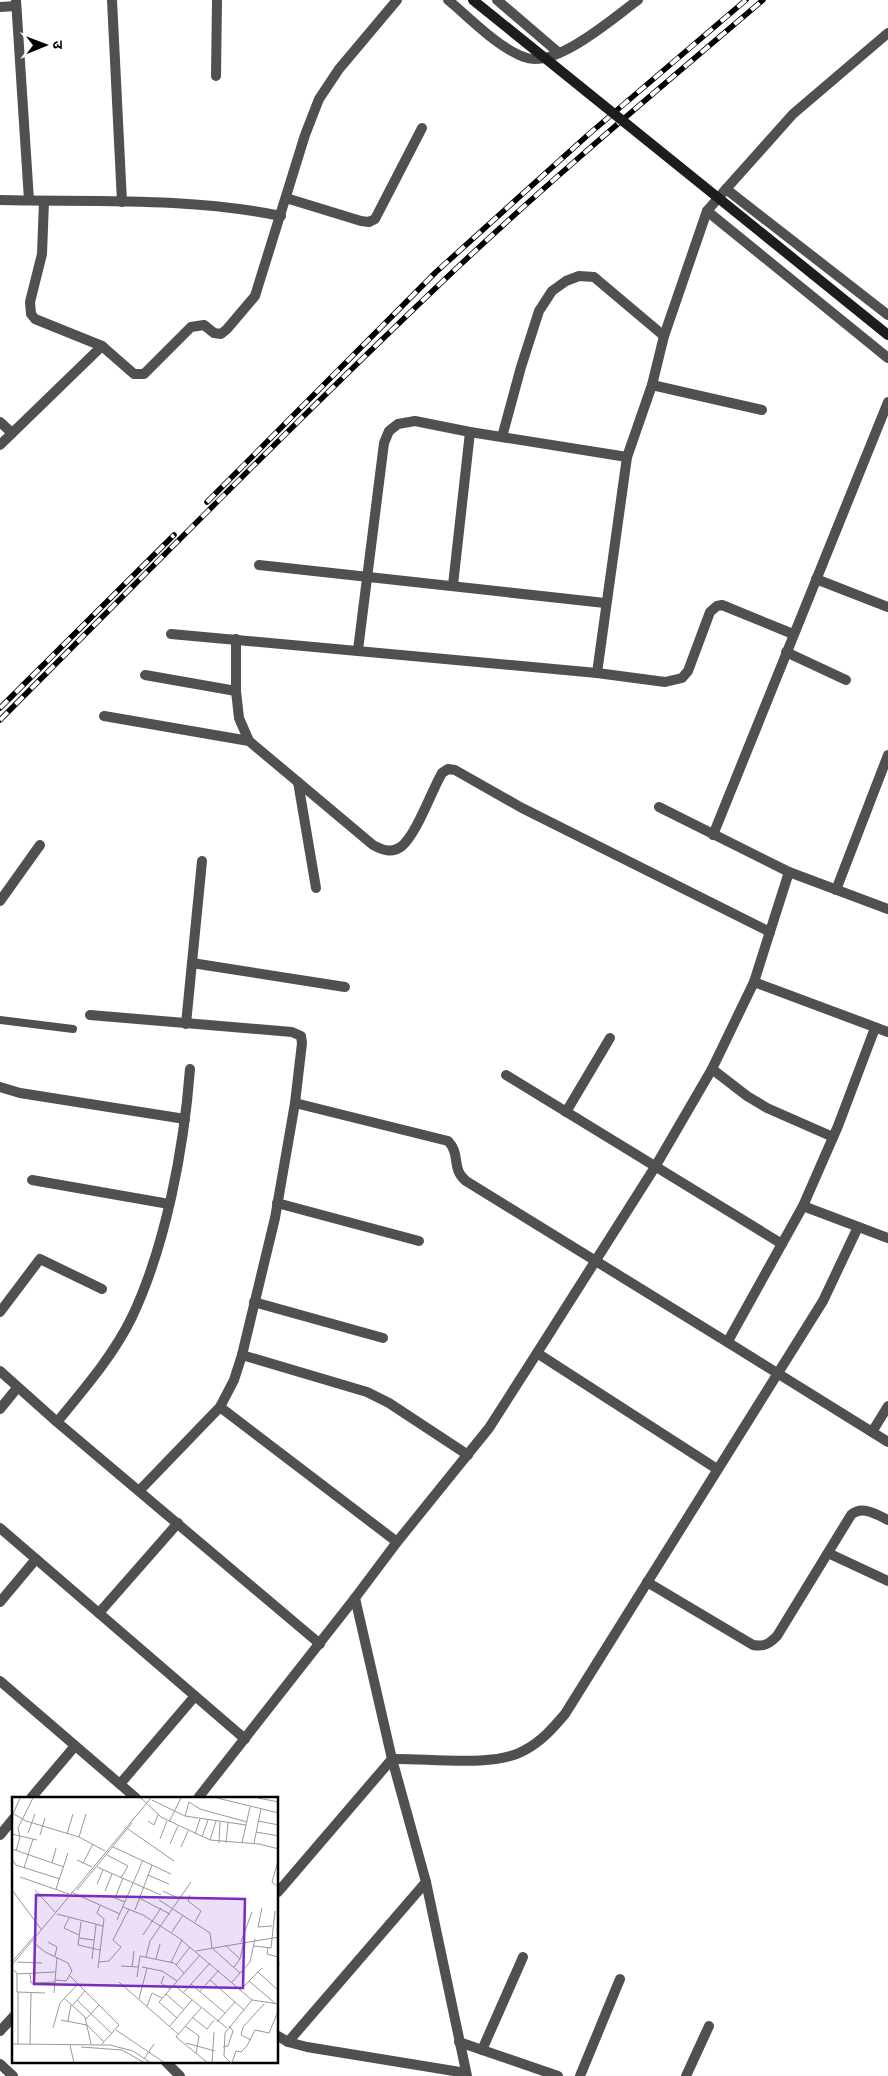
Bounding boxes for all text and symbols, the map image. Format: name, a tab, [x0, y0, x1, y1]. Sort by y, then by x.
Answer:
north arrow	[20, 20, 70, 70]
text: उ	[50, 41, 66, 50]
inset map	[12, 1797, 279, 2064]

